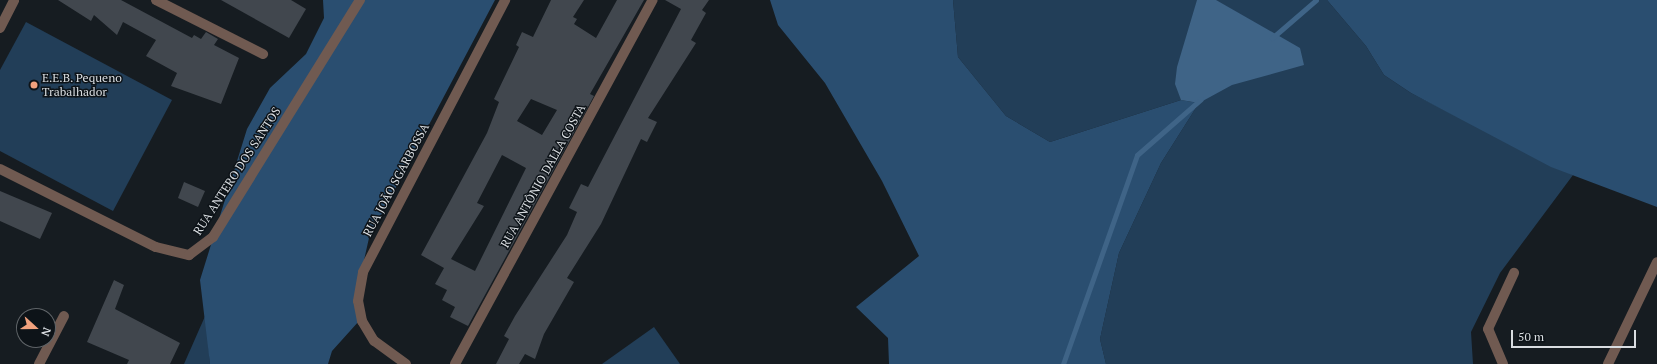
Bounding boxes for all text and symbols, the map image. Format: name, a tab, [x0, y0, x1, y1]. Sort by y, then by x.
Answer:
place label: E.E.B. Pequeno Trabalhador	[42, 71, 122, 99]
marker: E.E.B. Pequeno Trabalhador	[29, 80, 39, 90]
street label: RUA ANTÔNIO DALLA COSTA	[497, 102, 589, 250]
street label: RUA ANTERO DOS SANTOS	[190, 104, 284, 238]
street label: RUA JOÃO SGARBOSSA	[360, 121, 432, 239]
north arrow	[16, 308, 56, 348]
scale bar	[1513, 322, 1638, 348]
text: N	[38, 326, 54, 338]
text: 50 m	[1518, 329, 1544, 344]

